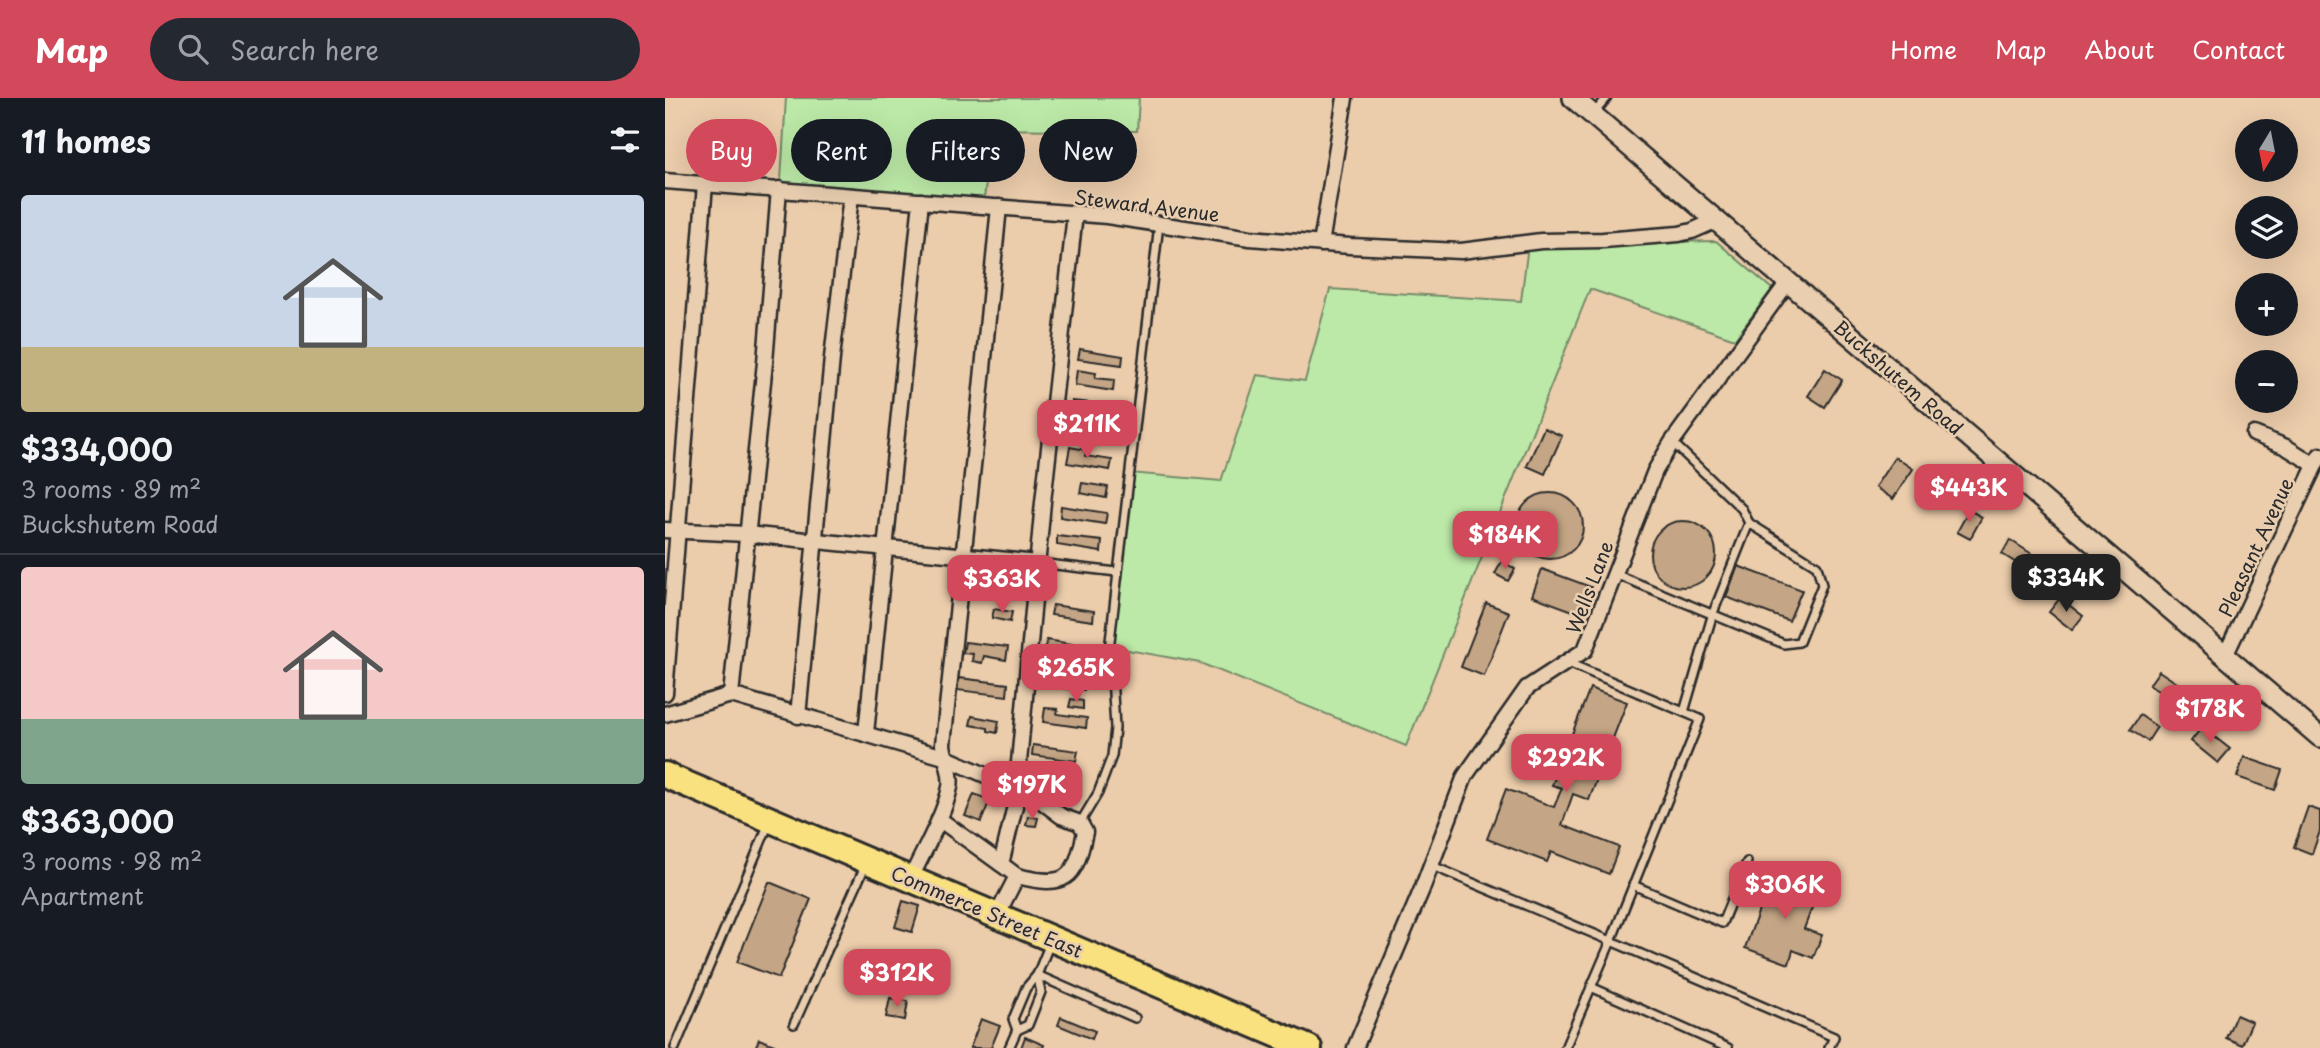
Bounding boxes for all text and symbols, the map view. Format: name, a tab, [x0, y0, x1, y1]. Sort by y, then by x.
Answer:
search box	[150, 18, 640, 81]
text: Map	[35, 24, 108, 74]
icon: search	[174, 30, 212, 68]
text: Search here	[230, 30, 379, 69]
text: Home	[1890, 31, 1957, 67]
text: Map	[1995, 31, 2046, 67]
text: About	[2084, 31, 2154, 67]
text: Contact	[2192, 31, 2285, 67]
text: 11 homes	[21, 118, 151, 163]
chip: Buy	[686, 119, 777, 182]
chip: Rent	[791, 119, 892, 182]
chip: Filters	[906, 119, 1025, 182]
chip: New	[1039, 119, 1137, 182]
north arrow	[2235, 119, 2298, 182]
map controls	[2235, 119, 2298, 413]
icon: filters	[606, 121, 644, 159]
street label: Steward Avenue	[1073, 182, 1221, 228]
button: layers	[2235, 196, 2298, 259]
icon: home	[270, 240, 396, 366]
button: +	[2235, 273, 2298, 336]
street label: Buckshutem Road	[1828, 313, 1970, 441]
button: −	[2235, 350, 2298, 413]
pin: $211K	[1038, 400, 1136, 460]
text: $211K	[1053, 405, 1121, 440]
text: $334,000	[21, 426, 173, 471]
pin: $443K	[1920, 464, 2018, 524]
text: $443K	[1930, 469, 2008, 504]
text: 3 rooms · 89 m²	[21, 471, 201, 506]
street label: Pleasant Avenue	[2211, 473, 2299, 621]
text: Buckshutem Road	[21, 506, 219, 541]
pin: $184K	[1456, 512, 1554, 571]
text: $184K	[1469, 516, 1541, 551]
street label: Wells Lane	[1558, 536, 1620, 638]
pin: $334K	[2017, 554, 2115, 614]
pin: $363K	[953, 556, 1051, 615]
text: $334K	[2027, 559, 2105, 594]
text: $363K	[963, 560, 1041, 595]
icon: home	[270, 612, 396, 738]
pin: $265K	[1027, 644, 1125, 704]
text: $265K	[1037, 649, 1115, 684]
pin: $178K	[2161, 686, 2259, 745]
text: $178K	[2175, 690, 2245, 725]
pin: $292K	[1517, 734, 1615, 794]
text: $292K	[1527, 739, 1605, 774]
pin: $197K	[983, 762, 1081, 821]
text: $197K	[997, 766, 1067, 801]
text: $363,000	[21, 798, 174, 843]
text: 3 rooms · 98 m²	[21, 843, 202, 878]
street label: Commerce Street East	[887, 858, 1087, 964]
pin: $306K	[1736, 862, 1834, 921]
text: $306K	[1745, 866, 1825, 901]
text: Apartment	[21, 878, 144, 913]
pin: $312K	[848, 950, 946, 1009]
text: $312K	[860, 954, 934, 989]

